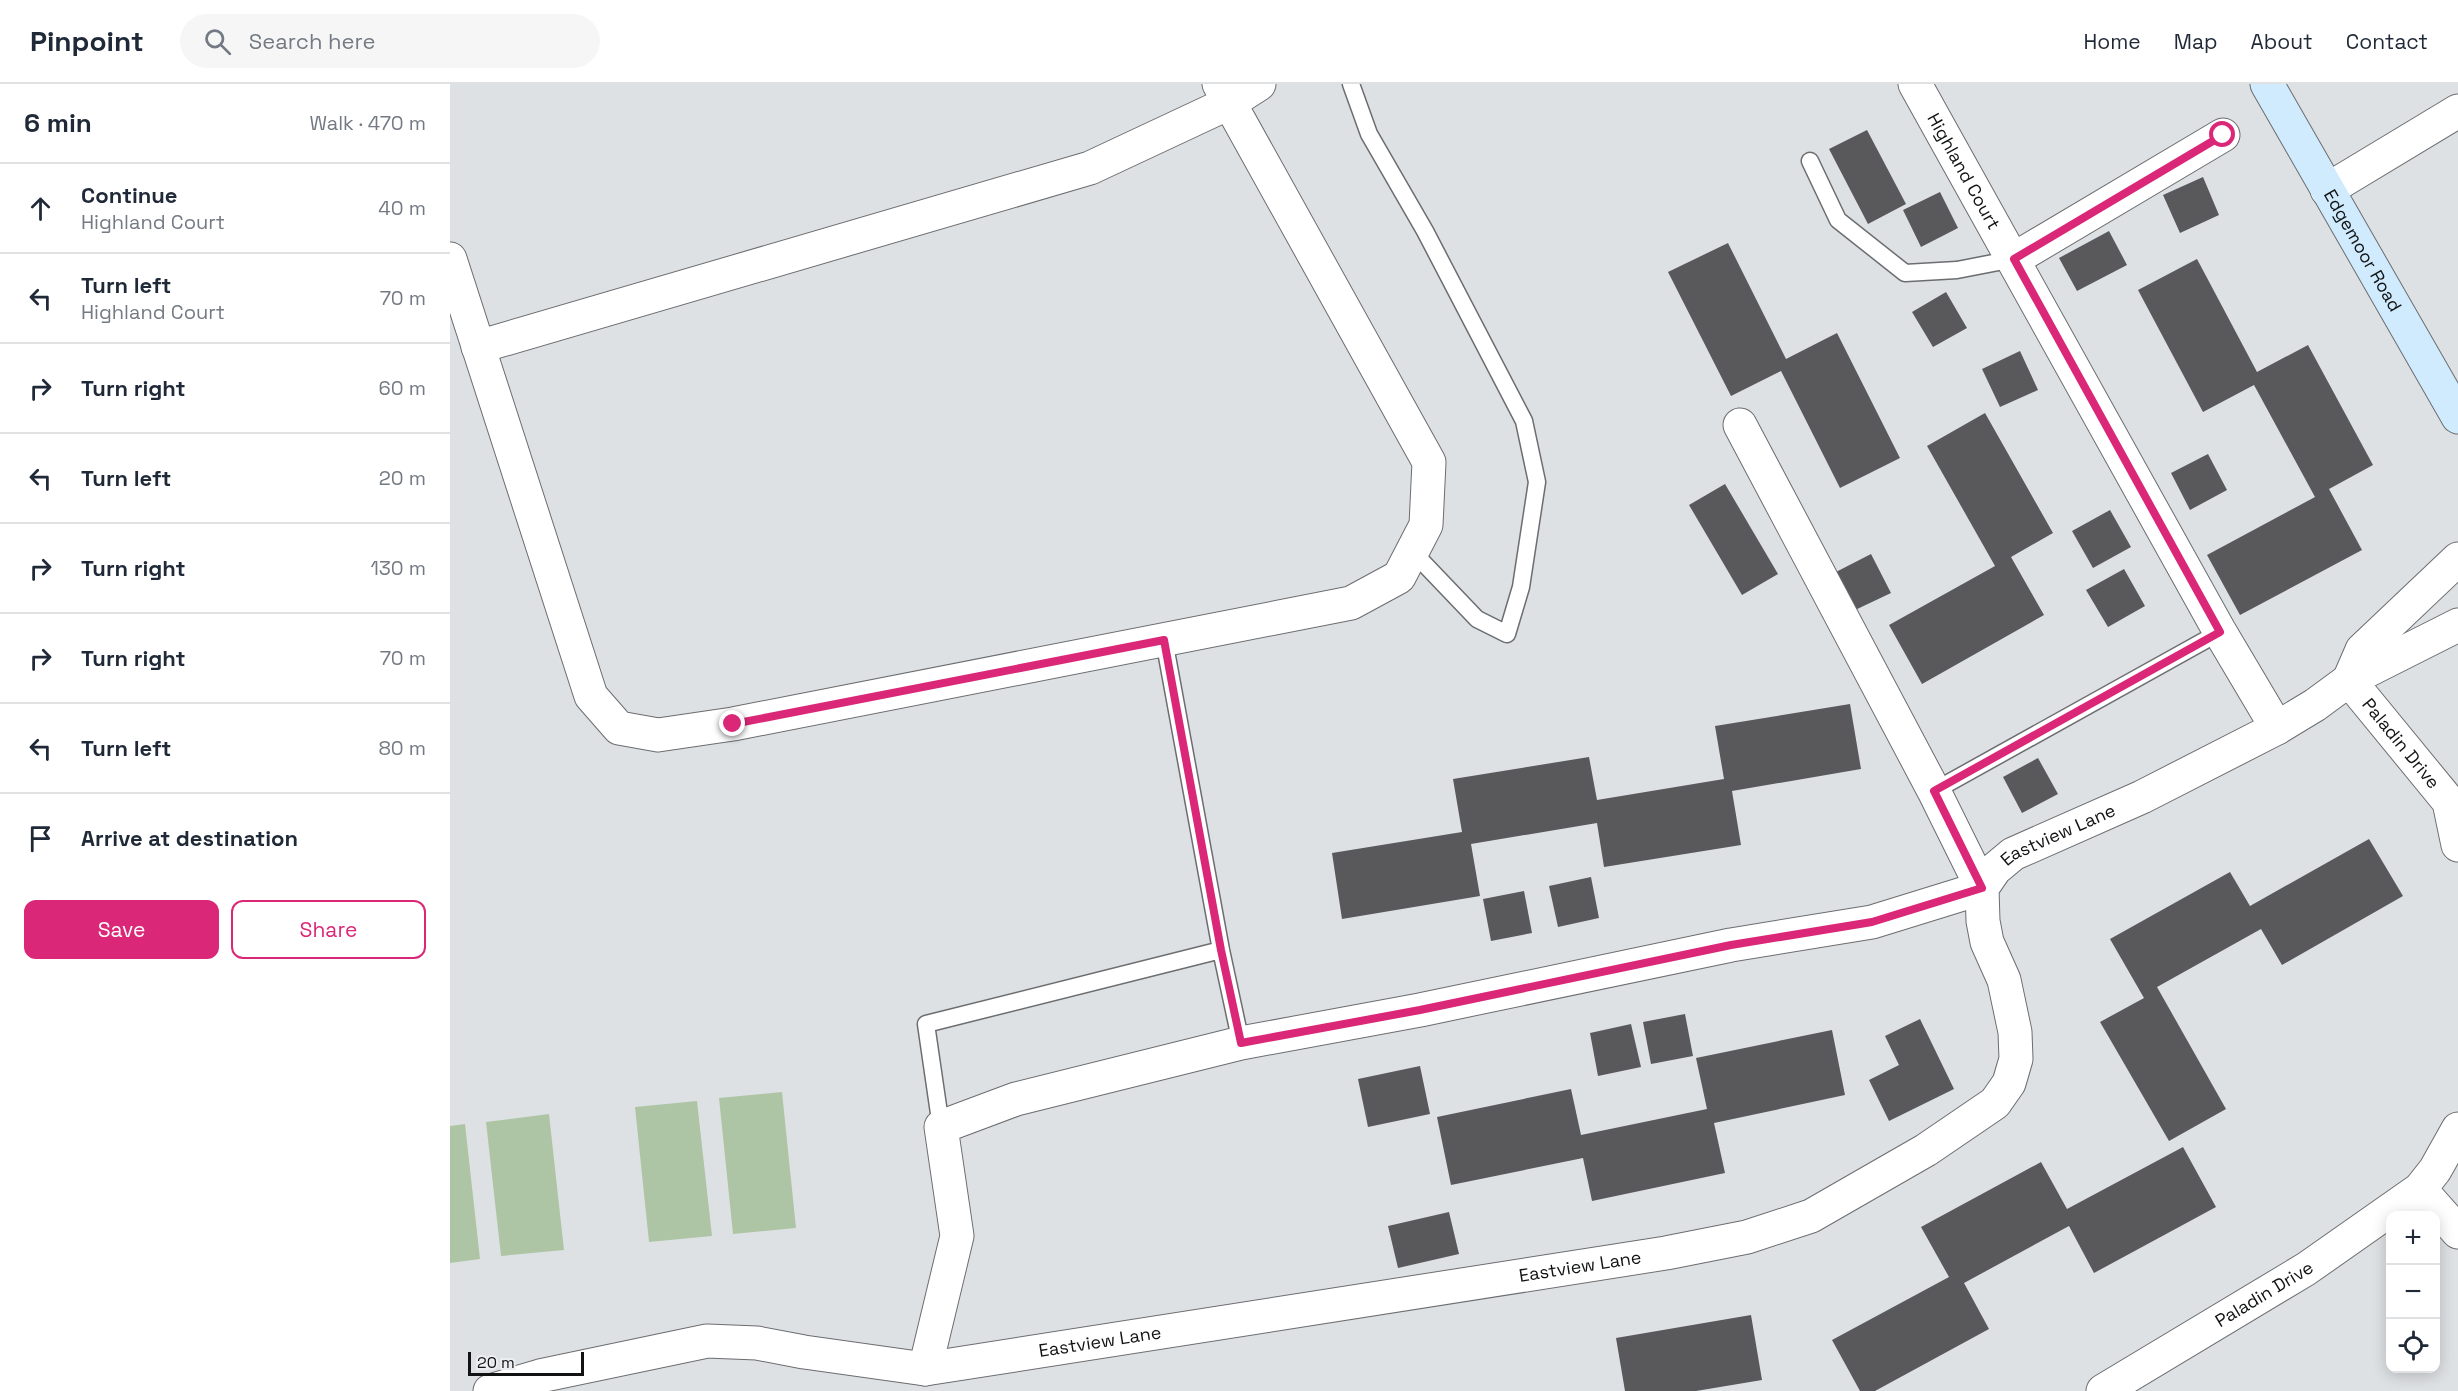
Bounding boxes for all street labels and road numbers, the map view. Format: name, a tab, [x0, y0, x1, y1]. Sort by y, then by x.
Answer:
street label: Highland Court	[1922, 109, 2006, 233]
street label: Edgemoor Road	[2319, 185, 2407, 316]
street label: Paladin Drive	[2357, 693, 2445, 793]
street label: Eastview Lane	[1996, 798, 2119, 871]
street label: Eastview Lane	[1517, 1245, 1643, 1287]
street label: Paladin Drive	[2211, 1256, 2318, 1332]
street label: Eastview Lane	[1037, 1320, 1163, 1362]

